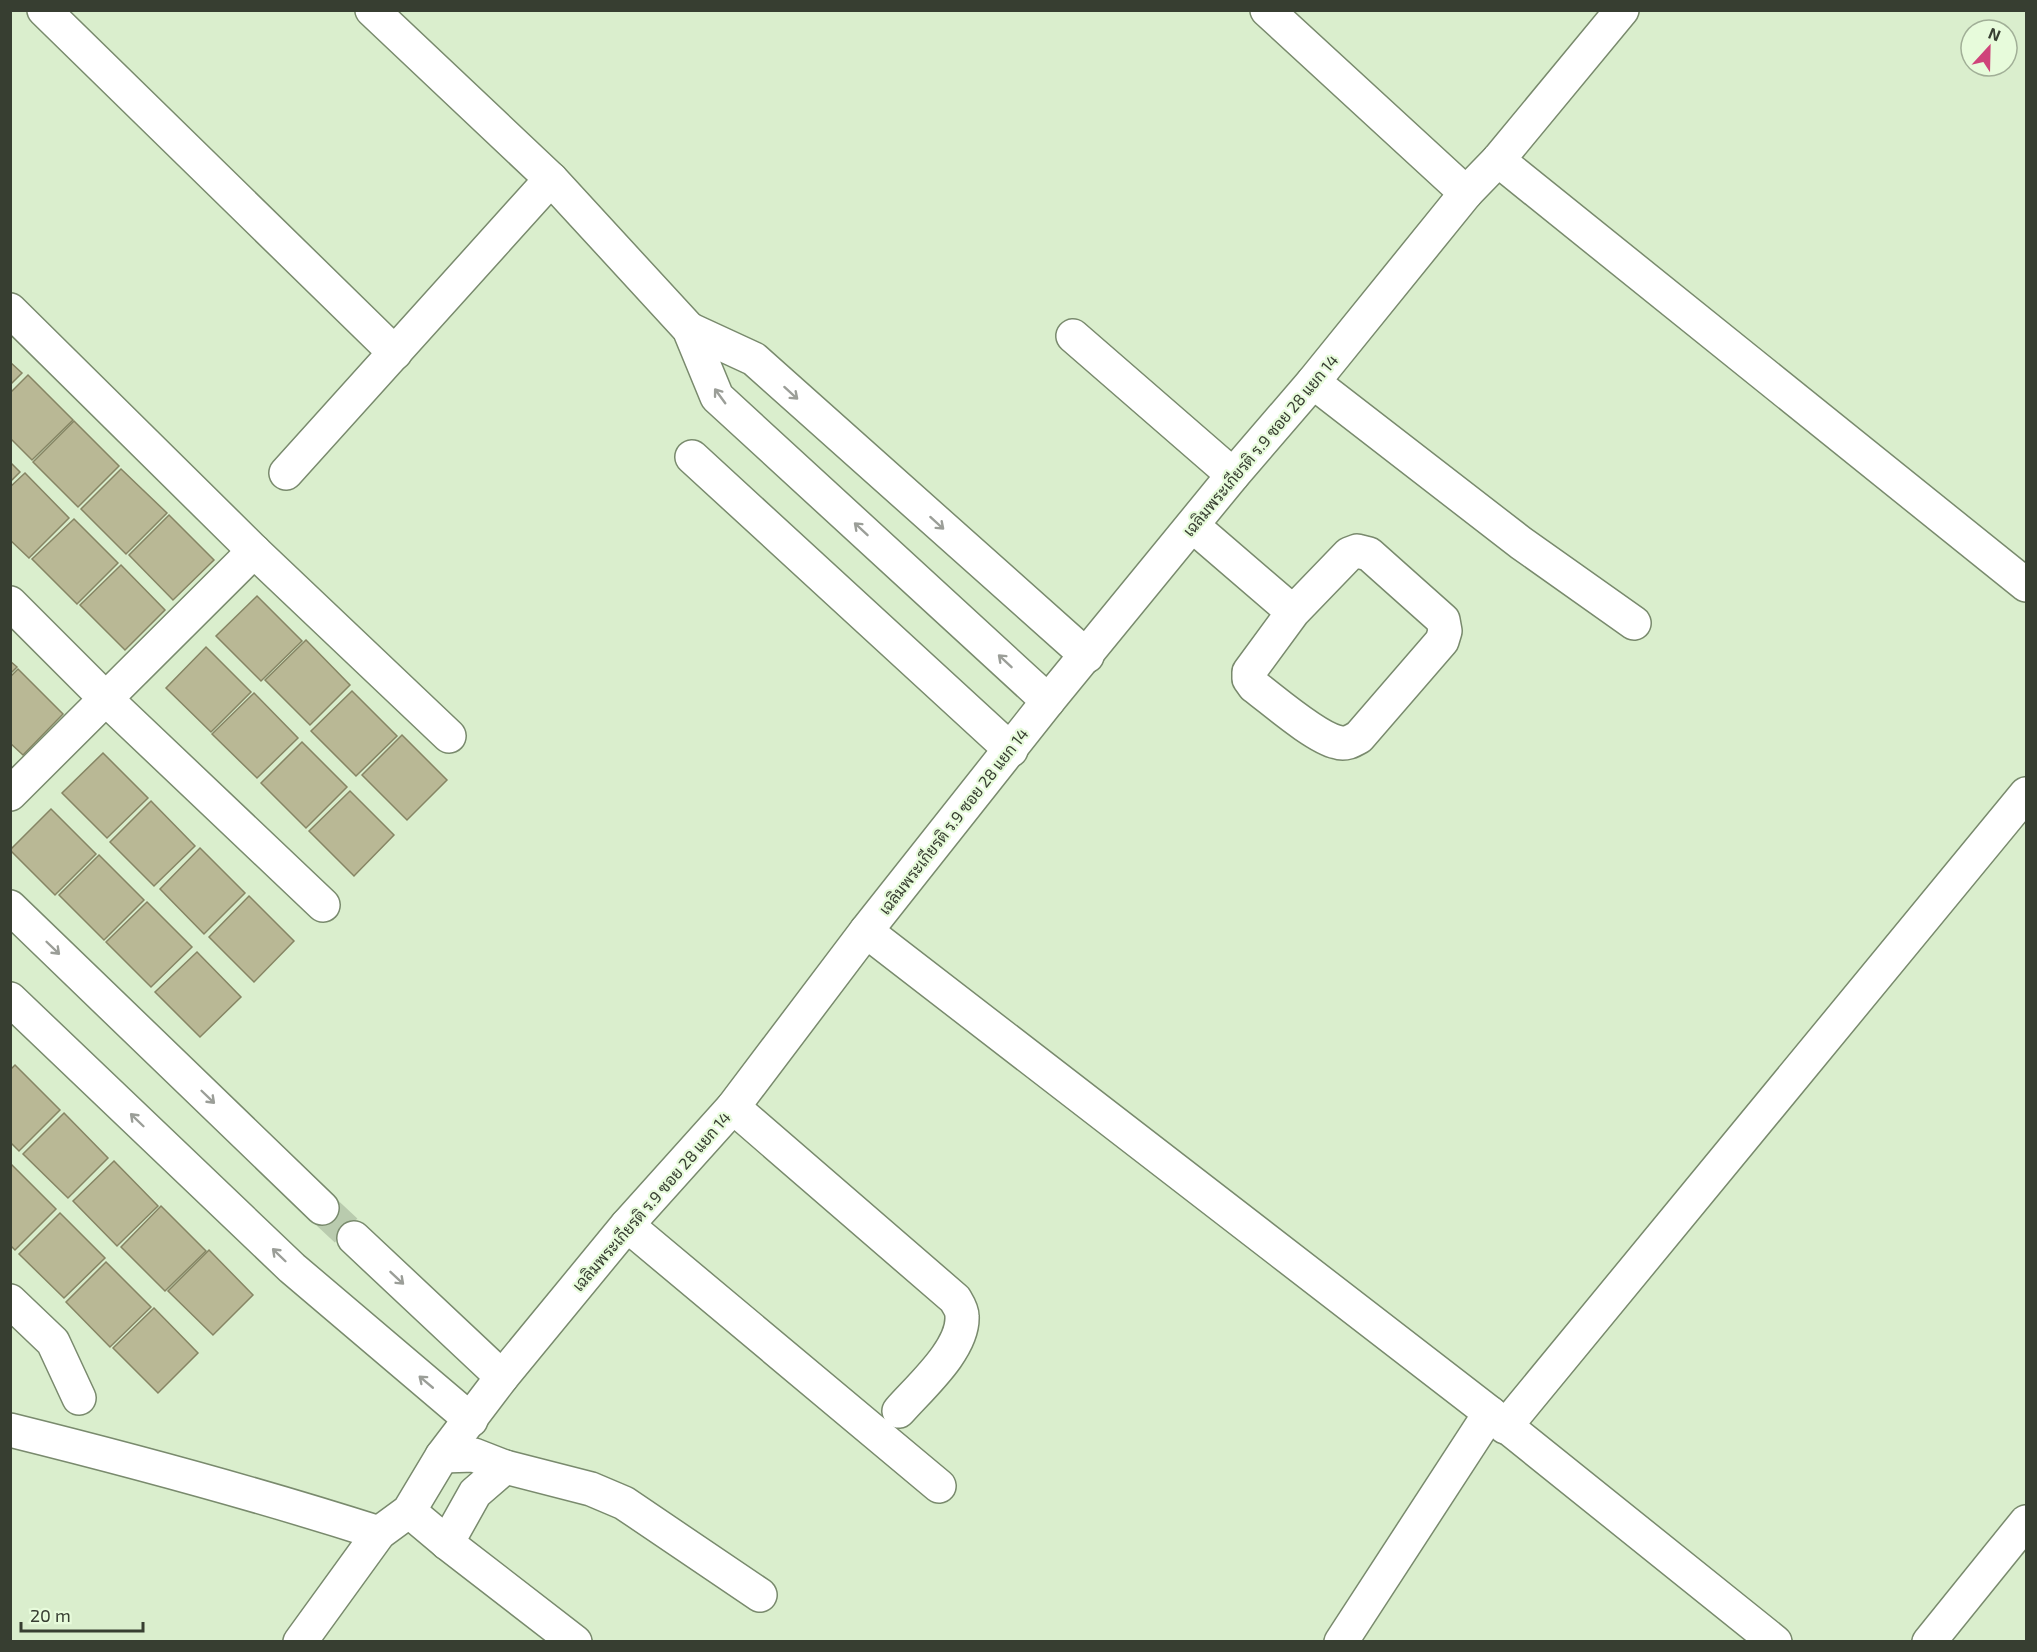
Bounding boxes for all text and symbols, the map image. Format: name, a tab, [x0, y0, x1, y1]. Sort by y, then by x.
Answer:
north arrow	[1959, 18, 2019, 78]
text: N	[1986, 23, 2004, 45]
street label: เฉลิมพระเกียรติ ร.9 ซอย 28 แยก 14	[1178, 350, 1342, 540]
one-way arrow	[784, 386, 799, 400]
one-way arrow	[714, 388, 727, 404]
one-way arrow	[929, 516, 944, 530]
one-way arrow	[854, 522, 869, 536]
one-way arrow	[998, 655, 1013, 669]
street label: เฉลิมพระเกียรติ ร.9 ซอย 28 แยก 14	[874, 723, 1032, 918]
one-way arrow	[45, 940, 60, 955]
one-way arrow	[201, 1090, 216, 1105]
street label: เฉลิมพระเกียรติ ร.9 ซอย 28 แยก 14	[567, 1107, 734, 1294]
one-way arrow	[130, 1113, 145, 1127]
one-way arrow	[271, 1247, 286, 1262]
one-way arrow	[389, 1270, 404, 1284]
one-way arrow	[419, 1375, 434, 1389]
scale bar	[21, 1595, 142, 1633]
text: 20 m	[30, 1604, 71, 1626]

